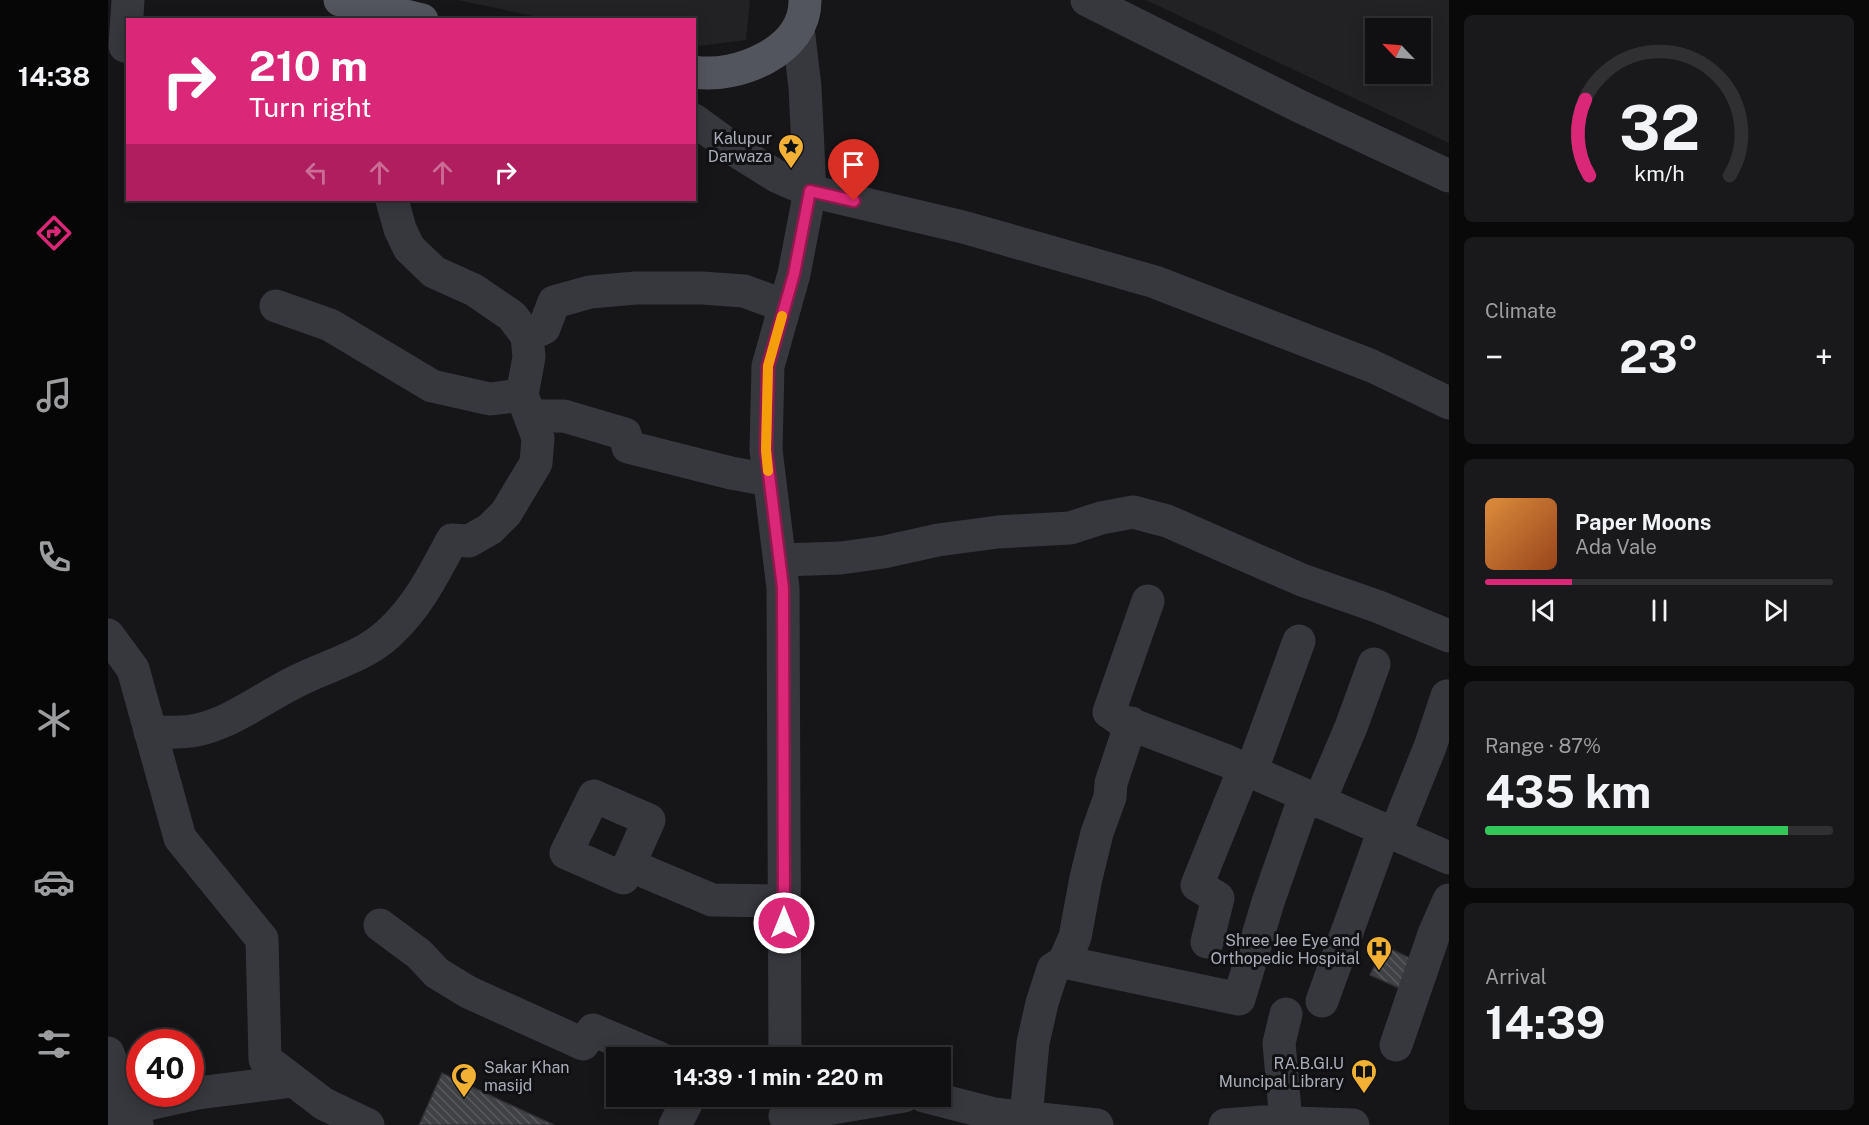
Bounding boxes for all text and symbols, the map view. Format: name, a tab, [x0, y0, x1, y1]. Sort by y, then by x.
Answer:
north arrow	[1365, 18, 1431, 84]
map controls	[1365, 18, 1431, 84]
text: 210 m	[249, 41, 368, 90]
icon: right	[150, 42, 228, 120]
text: 14:38	[18, 60, 90, 92]
text: Turn right	[249, 91, 372, 123]
text: 32	[1618, 91, 1700, 164]
place label: Kalupur Darwaza	[708, 129, 772, 166]
place icon: Kalupur Darwaza	[776, 132, 806, 170]
pin	[828, 139, 879, 201]
icon: arrive	[837, 148, 870, 181]
icon: left	[300, 156, 333, 189]
icon: ahead	[363, 156, 396, 189]
icon: ahead	[426, 156, 459, 189]
icon: right	[489, 156, 522, 189]
text: km/h	[1634, 161, 1684, 186]
icon: directions	[33, 212, 75, 254]
text: Climate	[1485, 299, 1557, 323]
text: 23°	[1619, 330, 1699, 383]
text: −	[1485, 338, 1503, 376]
text: +	[1815, 338, 1833, 376]
icon: music	[33, 374, 75, 416]
text: Paper Moons	[1575, 509, 1711, 535]
text: Ada Vale	[1575, 535, 1657, 559]
icon: phone	[33, 536, 75, 578]
icon: previous	[1527, 594, 1560, 627]
icon: pause	[1643, 594, 1676, 627]
icon: next	[1759, 594, 1792, 627]
icon: climate	[33, 699, 75, 741]
text: Range · 87%	[1485, 734, 1601, 758]
text: 435 km	[1485, 765, 1651, 818]
icon: car	[33, 861, 75, 903]
position arrow	[752, 891, 816, 955]
place label: Shree Jee Eye and Orthopedic Hospital	[1211, 931, 1360, 968]
hospital icon: Shree Jee Eye and Orthopedic Hospital	[1364, 934, 1394, 972]
text: Arrival	[1485, 965, 1547, 989]
text: 14:39	[1485, 996, 1605, 1049]
icon: filters	[33, 1023, 75, 1065]
speed limit sign: 40	[126, 1029, 204, 1107]
place label: RA.B.GI.U Muncipal Library	[1219, 1054, 1344, 1091]
library icon: RA.B.GI.U Muncipal Library	[1349, 1057, 1379, 1095]
place label: Sakar Khan masijd	[484, 1058, 569, 1095]
mosque icon: Sakar Khan masijd	[449, 1061, 479, 1099]
text: 14:39 · 1 min · 220 m	[674, 1064, 883, 1090]

